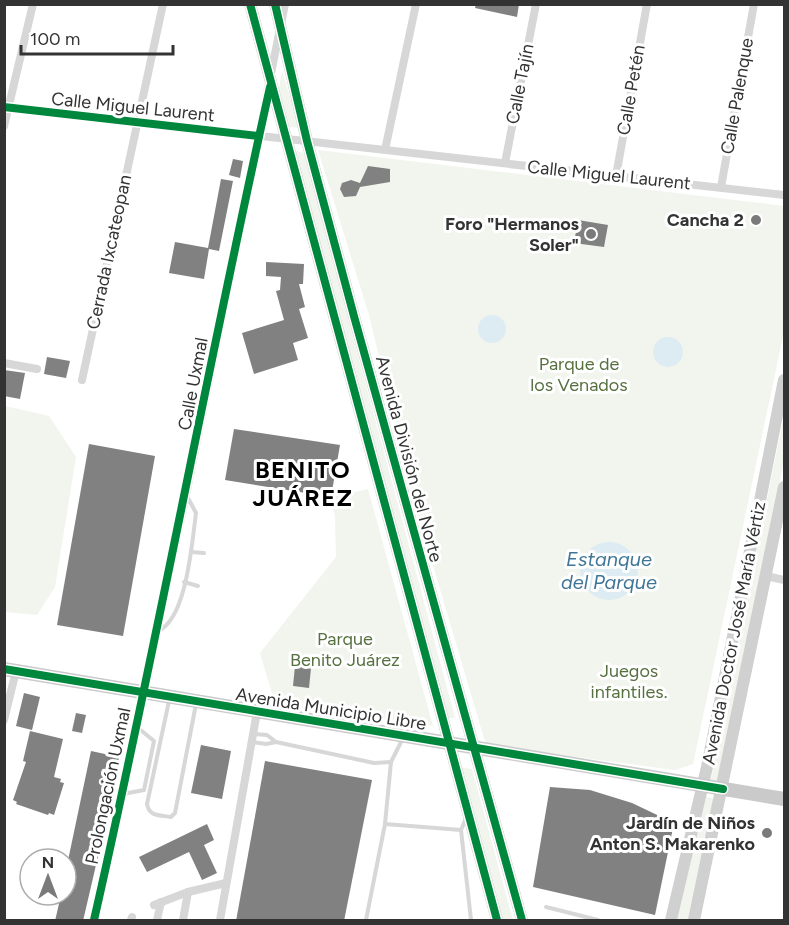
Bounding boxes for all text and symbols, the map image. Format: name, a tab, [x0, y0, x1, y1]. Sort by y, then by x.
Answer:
scale bar	[21, 18, 172, 56]
text: 100 m	[30, 28, 80, 50]
street label: Calle Palenque	[716, 36, 758, 156]
street label: Calle Tajín	[501, 42, 539, 126]
street label: Calle Petén	[612, 43, 650, 137]
street label: Calle Miguel Laurent	[50, 87, 216, 127]
street label: Calle Miguel Laurent	[526, 155, 692, 195]
street label: Cerrada Ixcateopan	[82, 173, 136, 331]
place label: Cancha 2	[667, 209, 744, 231]
place label: Foro "Hermanos Soler"	[445, 213, 580, 256]
marker: Cancha 2	[749, 213, 763, 227]
marker: Foro "Hermanos Soler"	[584, 227, 598, 241]
street label: Calle Uxmal	[173, 336, 213, 432]
street label: Avenida División del Norte	[371, 353, 447, 565]
park label: Parque de los Venados	[530, 353, 628, 396]
district label: BENITO JUÁREZ	[252, 455, 354, 512]
street label: Avenida Doctor José María Vértiz	[698, 499, 770, 767]
water label: Estanque del Parque	[561, 547, 657, 594]
park label: Parque Benito Juárez	[290, 628, 400, 671]
park label: Juegos infantiles.	[591, 660, 667, 703]
street label: Avenida Municipio Libre	[234, 683, 428, 735]
street label: Prolongación Uxmal	[81, 706, 135, 866]
place label: Jardín de Niños Anton S. Makarenko	[590, 812, 756, 855]
marker: Jardín de Niños Anton S. Makarenko	[760, 826, 774, 840]
north arrow	[18, 847, 78, 907]
text: N	[42, 853, 54, 872]

